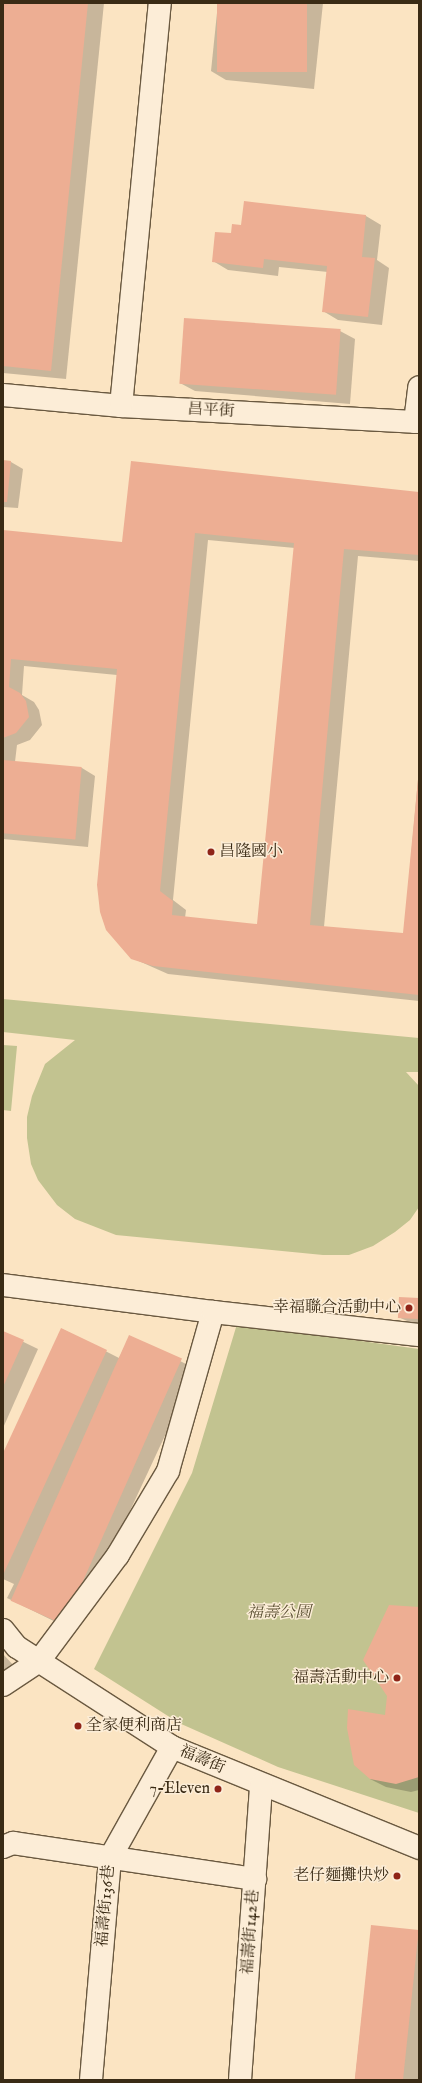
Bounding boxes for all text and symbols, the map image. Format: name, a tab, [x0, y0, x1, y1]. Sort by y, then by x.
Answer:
street label: 昌平街	[187, 400, 235, 422]
place label: 昌隆國小	[219, 842, 283, 862]
marker: 昌隆國小	[206, 847, 216, 857]
place label: 幸福聯合活動中心	[273, 1298, 401, 1318]
marker: 幸福聯合活動中心	[404, 1303, 414, 1313]
park label: 福壽公園	[247, 1603, 311, 1623]
place label: 福壽活動中心	[293, 1668, 389, 1688]
marker: 福壽活動中心	[392, 1673, 402, 1683]
place label: 全家便利商店	[86, 1716, 182, 1736]
marker: 全家便利商店	[73, 1721, 83, 1731]
street label: 福壽街	[176, 1742, 228, 1778]
place label: 7-Eleven	[149, 1779, 210, 1799]
marker: 7-Eleven	[213, 1784, 223, 1794]
street label: 福壽街136巷	[93, 1864, 119, 1948]
place label: 老仔麵攤快炒	[293, 1866, 389, 1886]
marker: 老仔麵攤快炒	[392, 1871, 402, 1881]
street label: 福壽街142巷	[238, 1889, 264, 1975]

